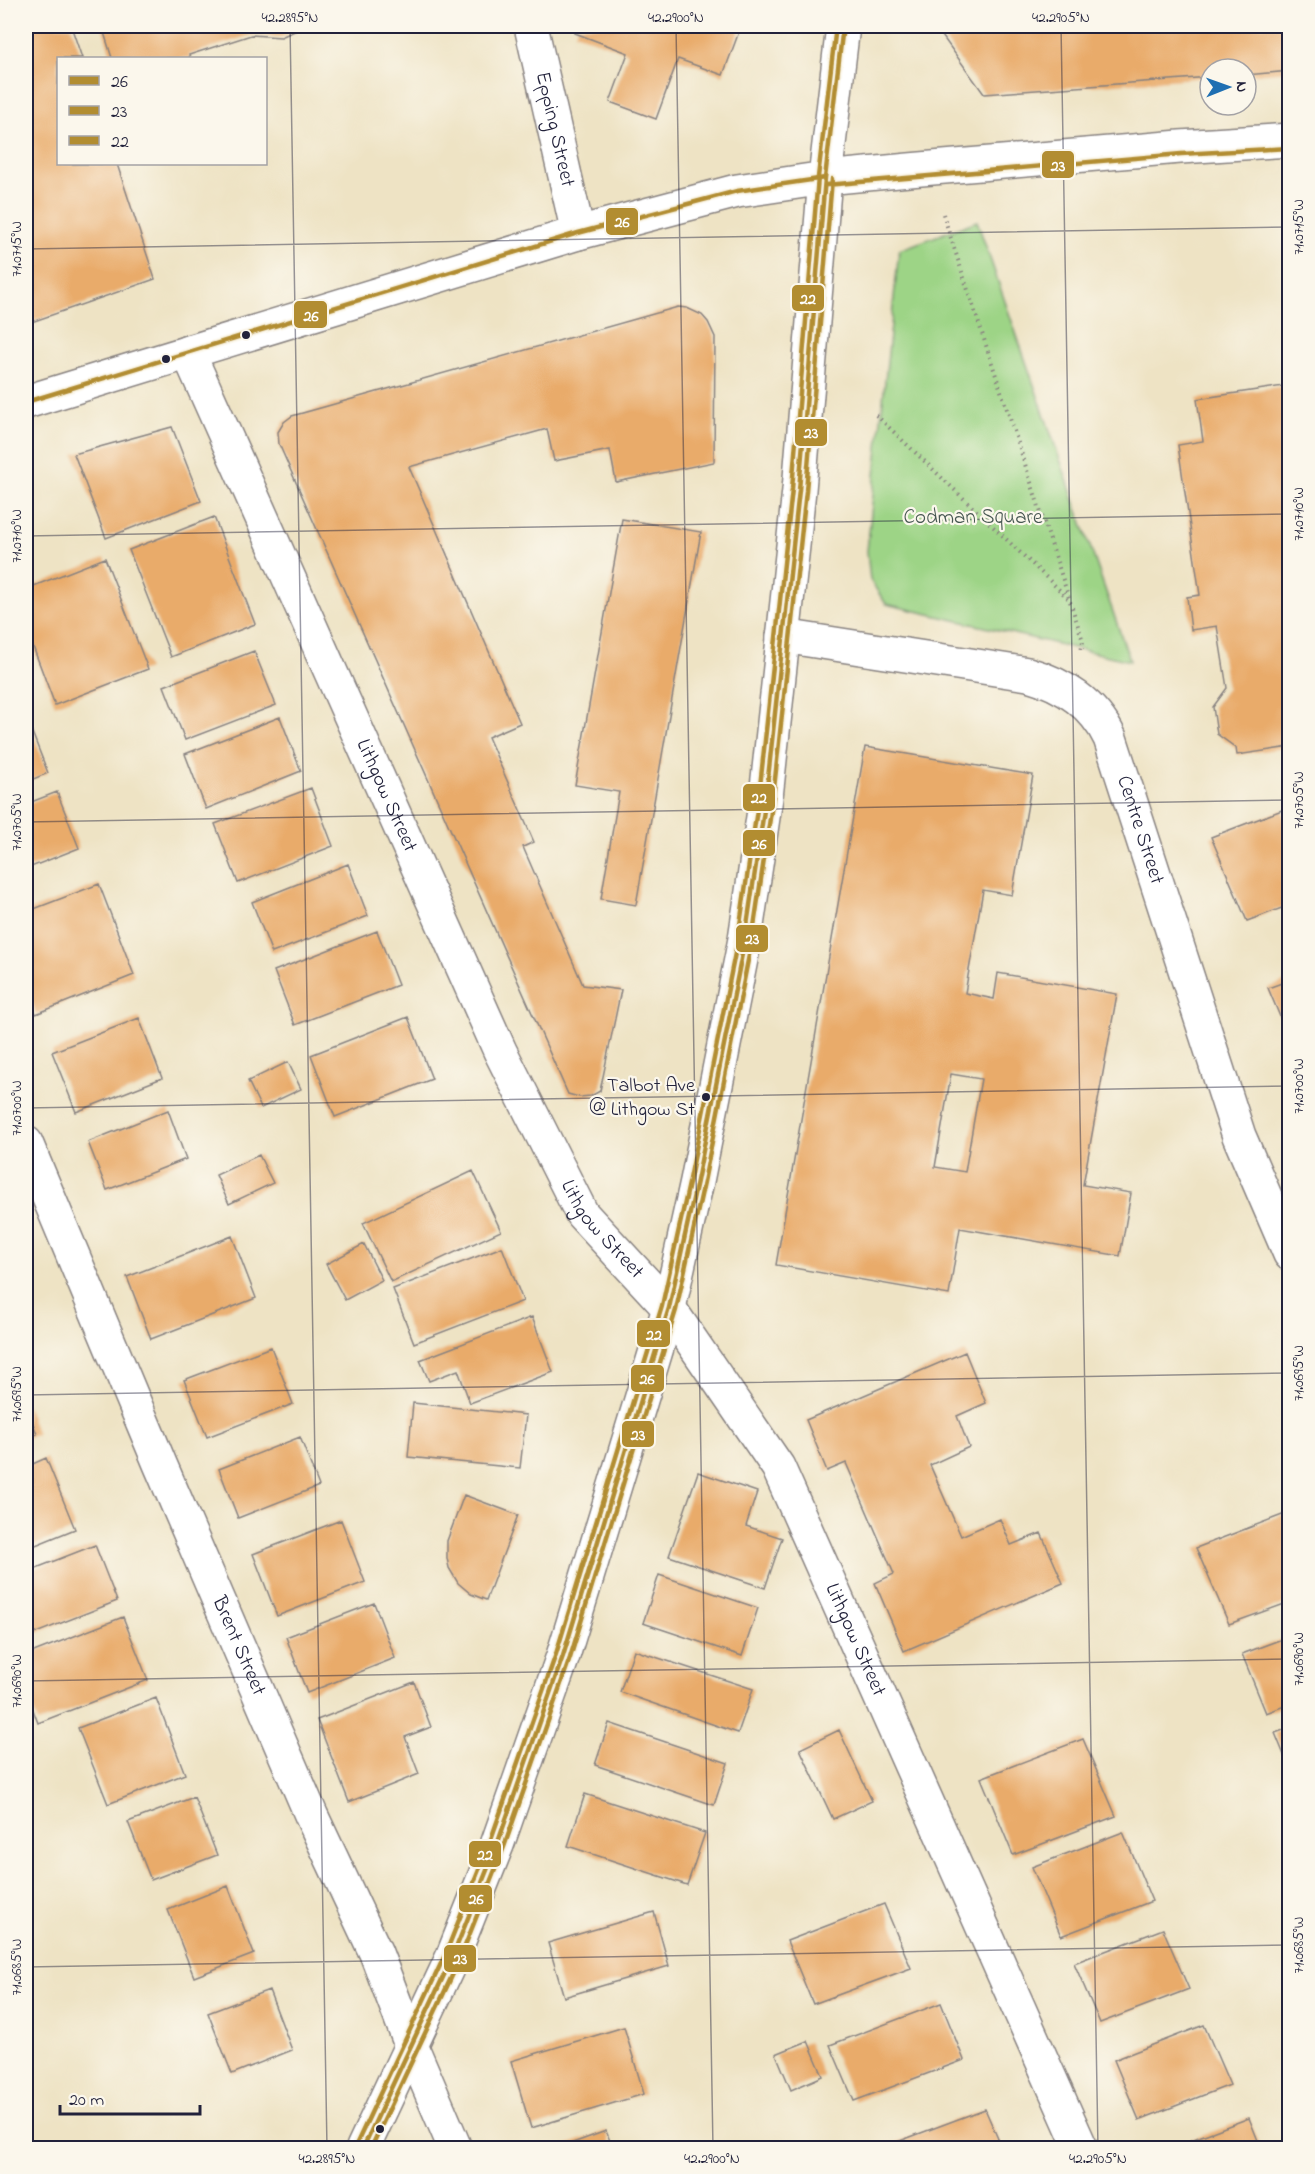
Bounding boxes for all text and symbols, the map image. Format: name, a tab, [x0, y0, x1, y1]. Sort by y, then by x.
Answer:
text: 42.2895°N	[261, 7, 319, 29]
text: 42.2900°N	[648, 7, 704, 29]
text: 42.2905°N	[1032, 7, 1090, 29]
legend	[57, 57, 267, 165]
north arrow	[1198, 57, 1258, 117]
street label: Epping Street	[527, 69, 582, 190]
text: 26	[111, 70, 128, 96]
text: N	[1229, 81, 1253, 93]
text: 23	[111, 100, 127, 126]
text: 22	[111, 130, 129, 156]
line badge: 23	[1041, 150, 1075, 179]
text: 23	[1050, 155, 1066, 179]
text: 71.0715°W	[1288, 199, 1310, 255]
line badge: 26	[605, 207, 639, 236]
text: 26	[614, 211, 630, 235]
text: 71.0715°W	[6, 221, 28, 277]
line badge: 22	[791, 284, 825, 312]
text: 22	[799, 288, 816, 312]
line badge: 26	[293, 300, 328, 329]
text: 26	[303, 305, 319, 329]
unlabelled marker	[240, 329, 252, 341]
unlabelled marker	[160, 353, 172, 365]
line badge: 23	[794, 418, 828, 447]
text: 23	[803, 422, 819, 446]
text: 71.0710°W	[1288, 487, 1310, 541]
park label: Codman Square	[904, 503, 1043, 533]
text: 71.0710°W	[6, 509, 28, 563]
street label: Lithgow Street	[348, 734, 424, 857]
text: 71.0705°W	[1288, 771, 1310, 829]
street label: Centre Street	[1108, 772, 1171, 888]
line badge: 22	[742, 783, 776, 812]
text: 22	[750, 787, 767, 811]
text: 71.0705°W	[6, 793, 28, 851]
line badge: 26	[742, 829, 776, 857]
text: 26	[751, 833, 767, 857]
line badge: 23	[735, 924, 769, 953]
text: 23	[744, 928, 760, 952]
text: 71.0700°W	[1288, 1058, 1310, 1114]
place label: Talbot Ave @ Lithgow St	[589, 1072, 695, 1126]
text: 71.0700°W	[6, 1080, 28, 1136]
marker: Talbot Ave @ Lithgow St	[700, 1091, 712, 1103]
street label: Lithgow Street	[552, 1175, 650, 1286]
line badge: 22	[636, 1319, 671, 1348]
text: 22	[645, 1324, 662, 1348]
text: 71.0695°W	[1288, 1345, 1310, 1401]
line badge: 26	[630, 1364, 665, 1393]
text: 71.0695°W	[6, 1366, 28, 1422]
text: 26	[639, 1368, 655, 1392]
line badge: 23	[621, 1420, 655, 1448]
text: 23	[630, 1424, 646, 1448]
street label: Lithgow Street	[817, 1579, 893, 1701]
street label: Brent Street	[203, 1591, 273, 1700]
text: 71.0690°W	[1288, 1632, 1310, 1686]
text: 71.0690°W	[6, 1654, 28, 1708]
line badge: 22	[468, 1840, 502, 1868]
text: 22	[476, 1844, 493, 1868]
line badge: 26	[458, 1884, 493, 1913]
text: 26	[468, 1888, 484, 1912]
text: 71.0685°W	[1288, 1917, 1310, 1973]
text: 71.0685°W	[6, 1939, 28, 1995]
line badge: 23	[443, 1944, 477, 1973]
text: 23	[452, 1948, 468, 1972]
scale bar	[60, 2078, 200, 2116]
text: 20 m	[69, 2088, 104, 2114]
unlabelled marker	[374, 2123, 386, 2135]
text: 42.2895°N	[298, 2148, 356, 2170]
text: 42.2900°N	[684, 2148, 740, 2170]
text: 42.2905°N	[1069, 2148, 1127, 2170]

